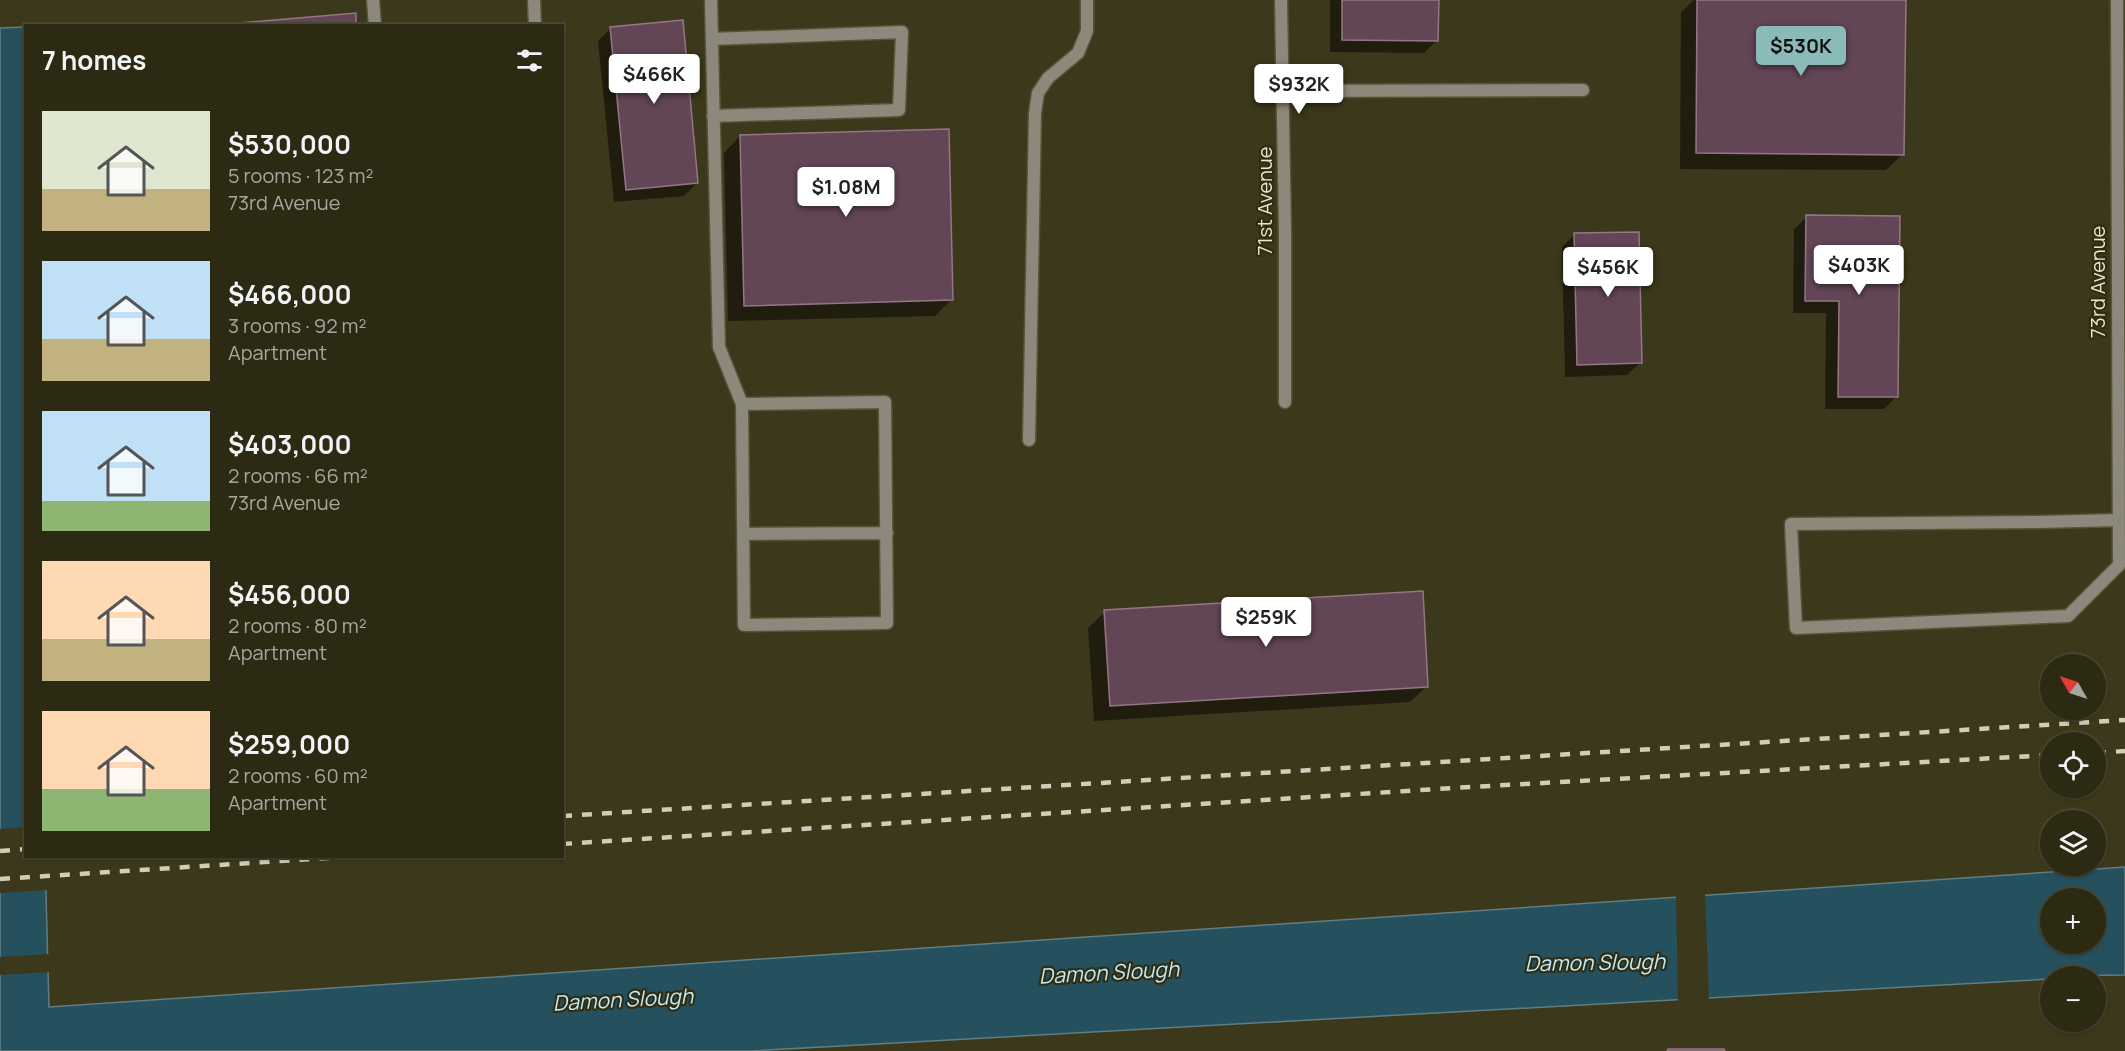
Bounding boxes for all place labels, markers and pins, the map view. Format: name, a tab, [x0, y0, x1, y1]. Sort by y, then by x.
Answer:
pin: $530K	[1759, 26, 1843, 77]
pin: $466K	[612, 54, 696, 105]
pin: $932K	[1257, 64, 1341, 115]
pin: $1.08M	[797, 167, 895, 218]
pin: $403K	[1817, 245, 1901, 296]
pin: $456K	[1566, 247, 1650, 298]
pin: $259K	[1224, 597, 1308, 648]

